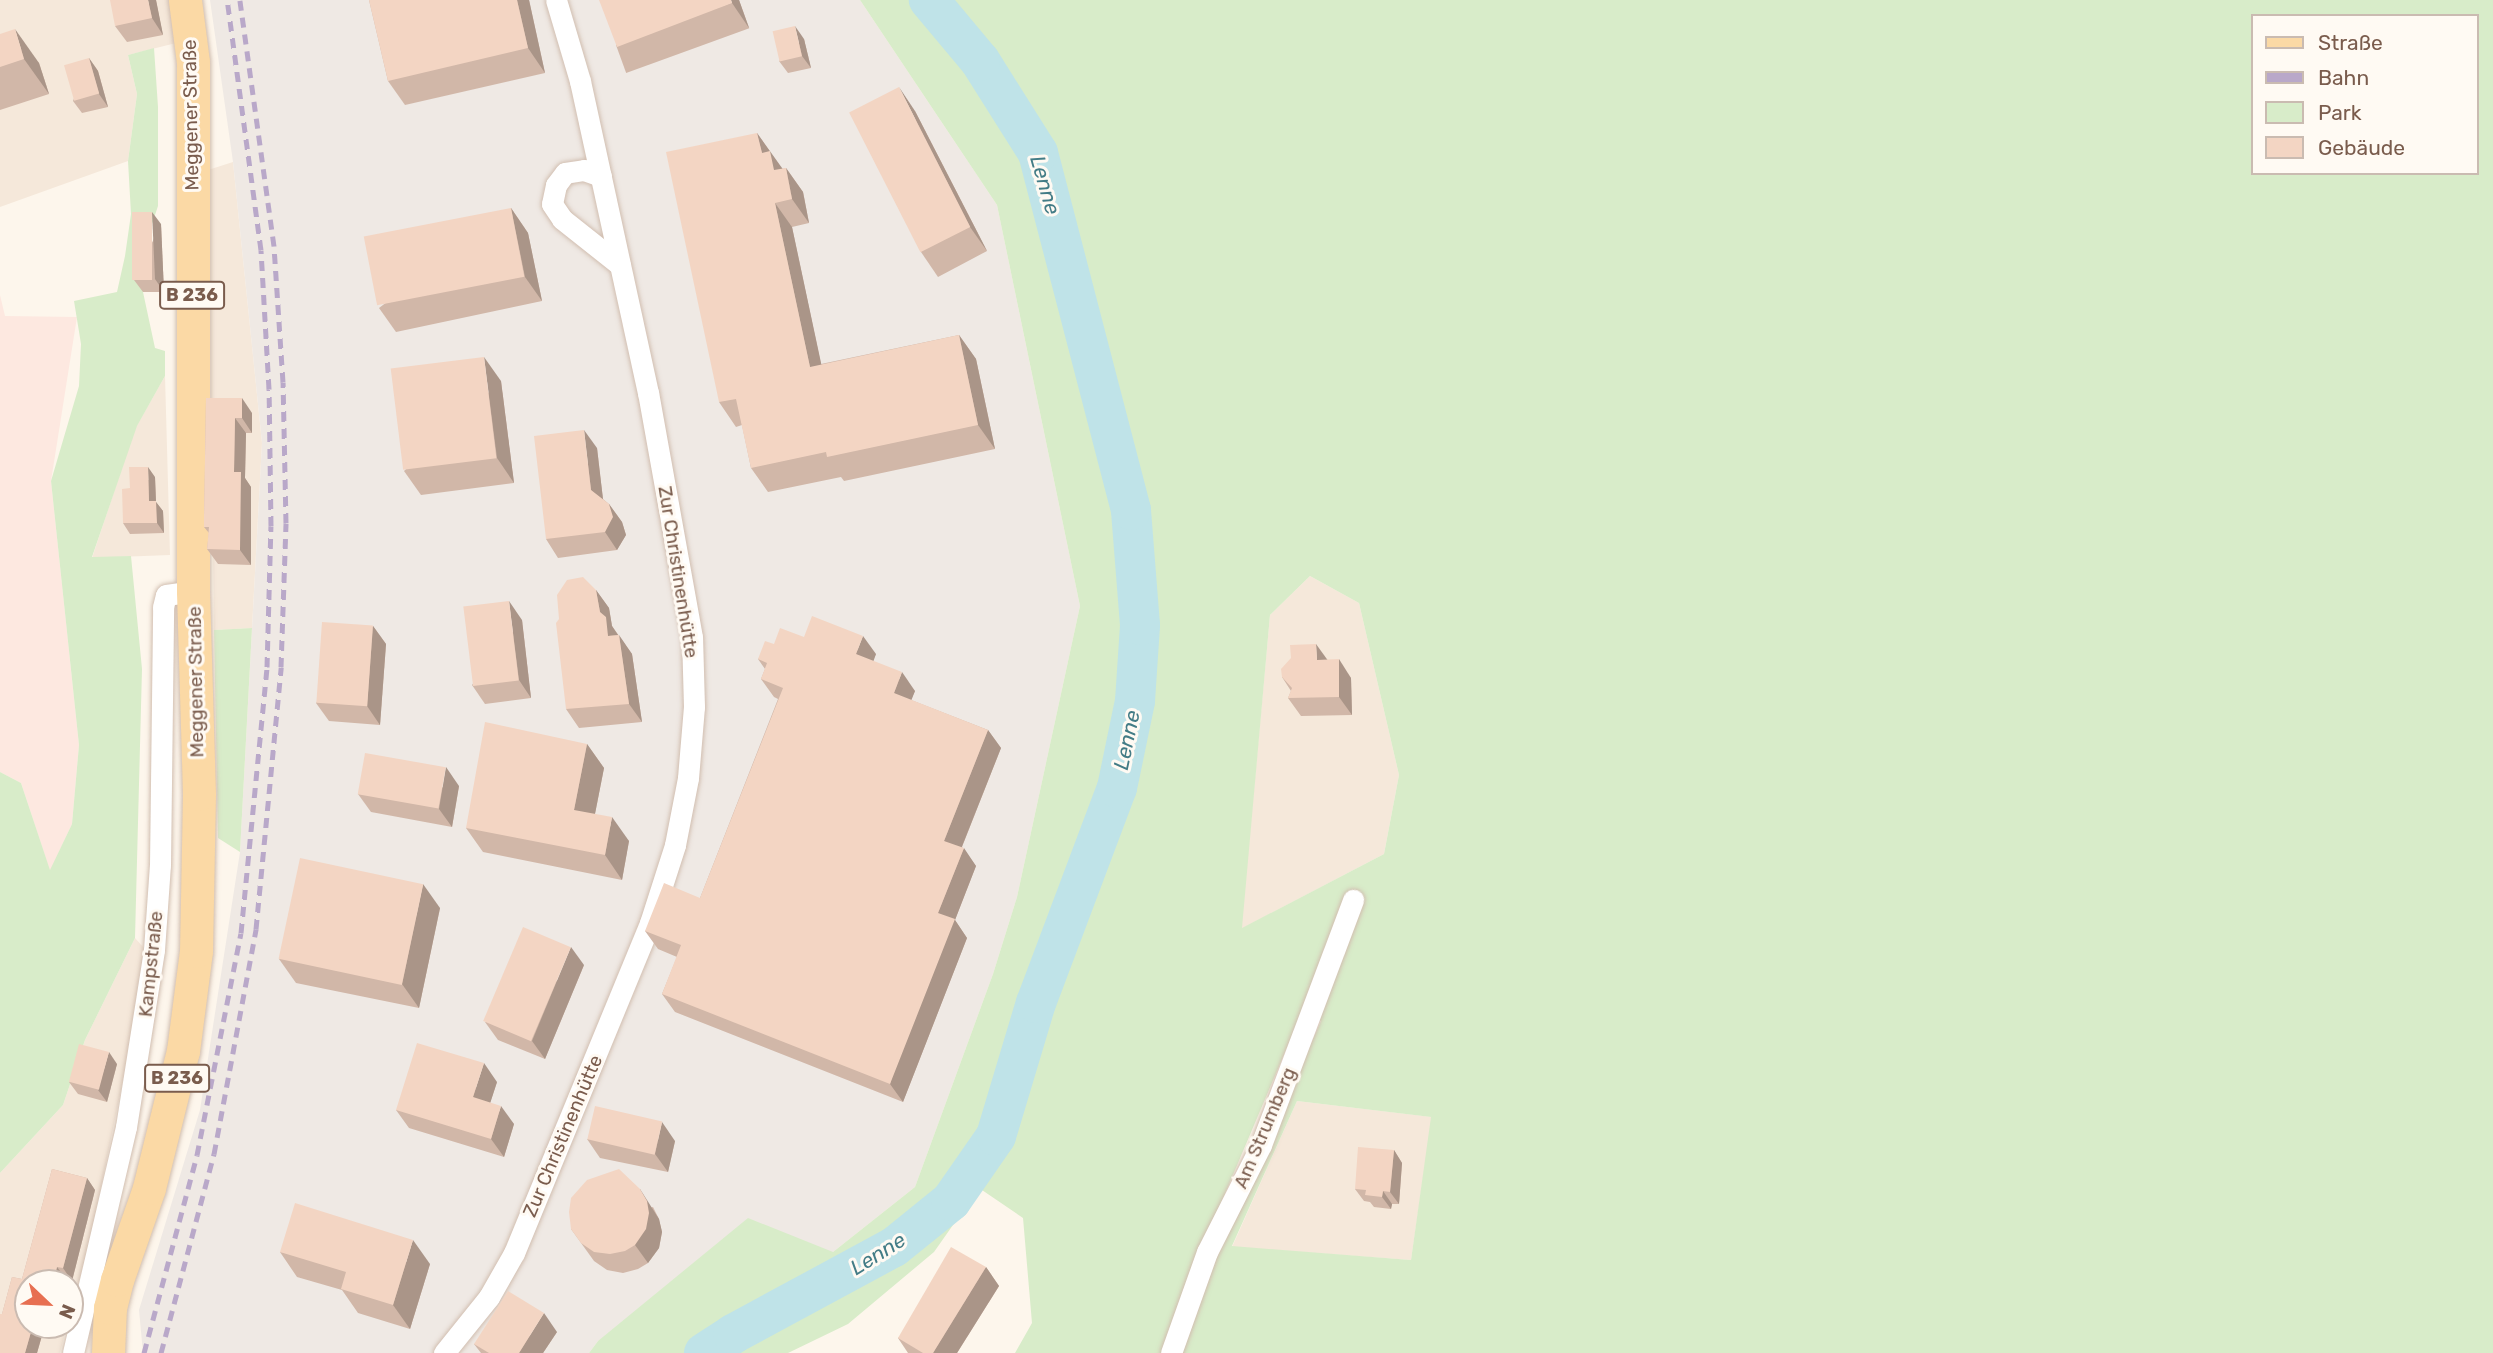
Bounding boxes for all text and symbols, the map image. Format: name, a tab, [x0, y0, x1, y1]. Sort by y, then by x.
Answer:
legend	[2252, 14, 2479, 175]
text: Straße	[2318, 30, 2383, 55]
street label: Meggener Straße	[178, 39, 204, 191]
text: Bahn	[2318, 65, 2369, 90]
text: Park	[2318, 100, 2362, 125]
text: Gebäude	[2318, 135, 2405, 160]
water label: Lenne	[1025, 153, 1065, 217]
road number: B 236	[159, 281, 225, 310]
street label: Zur Christinenhütte	[653, 484, 703, 660]
street label: Meggener Straße	[183, 606, 209, 758]
water label: Lenne	[1108, 708, 1146, 772]
street label: Kampstraße	[134, 910, 168, 1018]
street label: Zur Christinenhütte	[518, 1051, 608, 1221]
road number: B 236	[144, 1064, 210, 1092]
street label: Am Strumberg	[1229, 1064, 1301, 1192]
water label: Lenne	[846, 1227, 910, 1281]
north arrow	[14, 1269, 84, 1339]
text: N	[54, 1301, 80, 1322]

